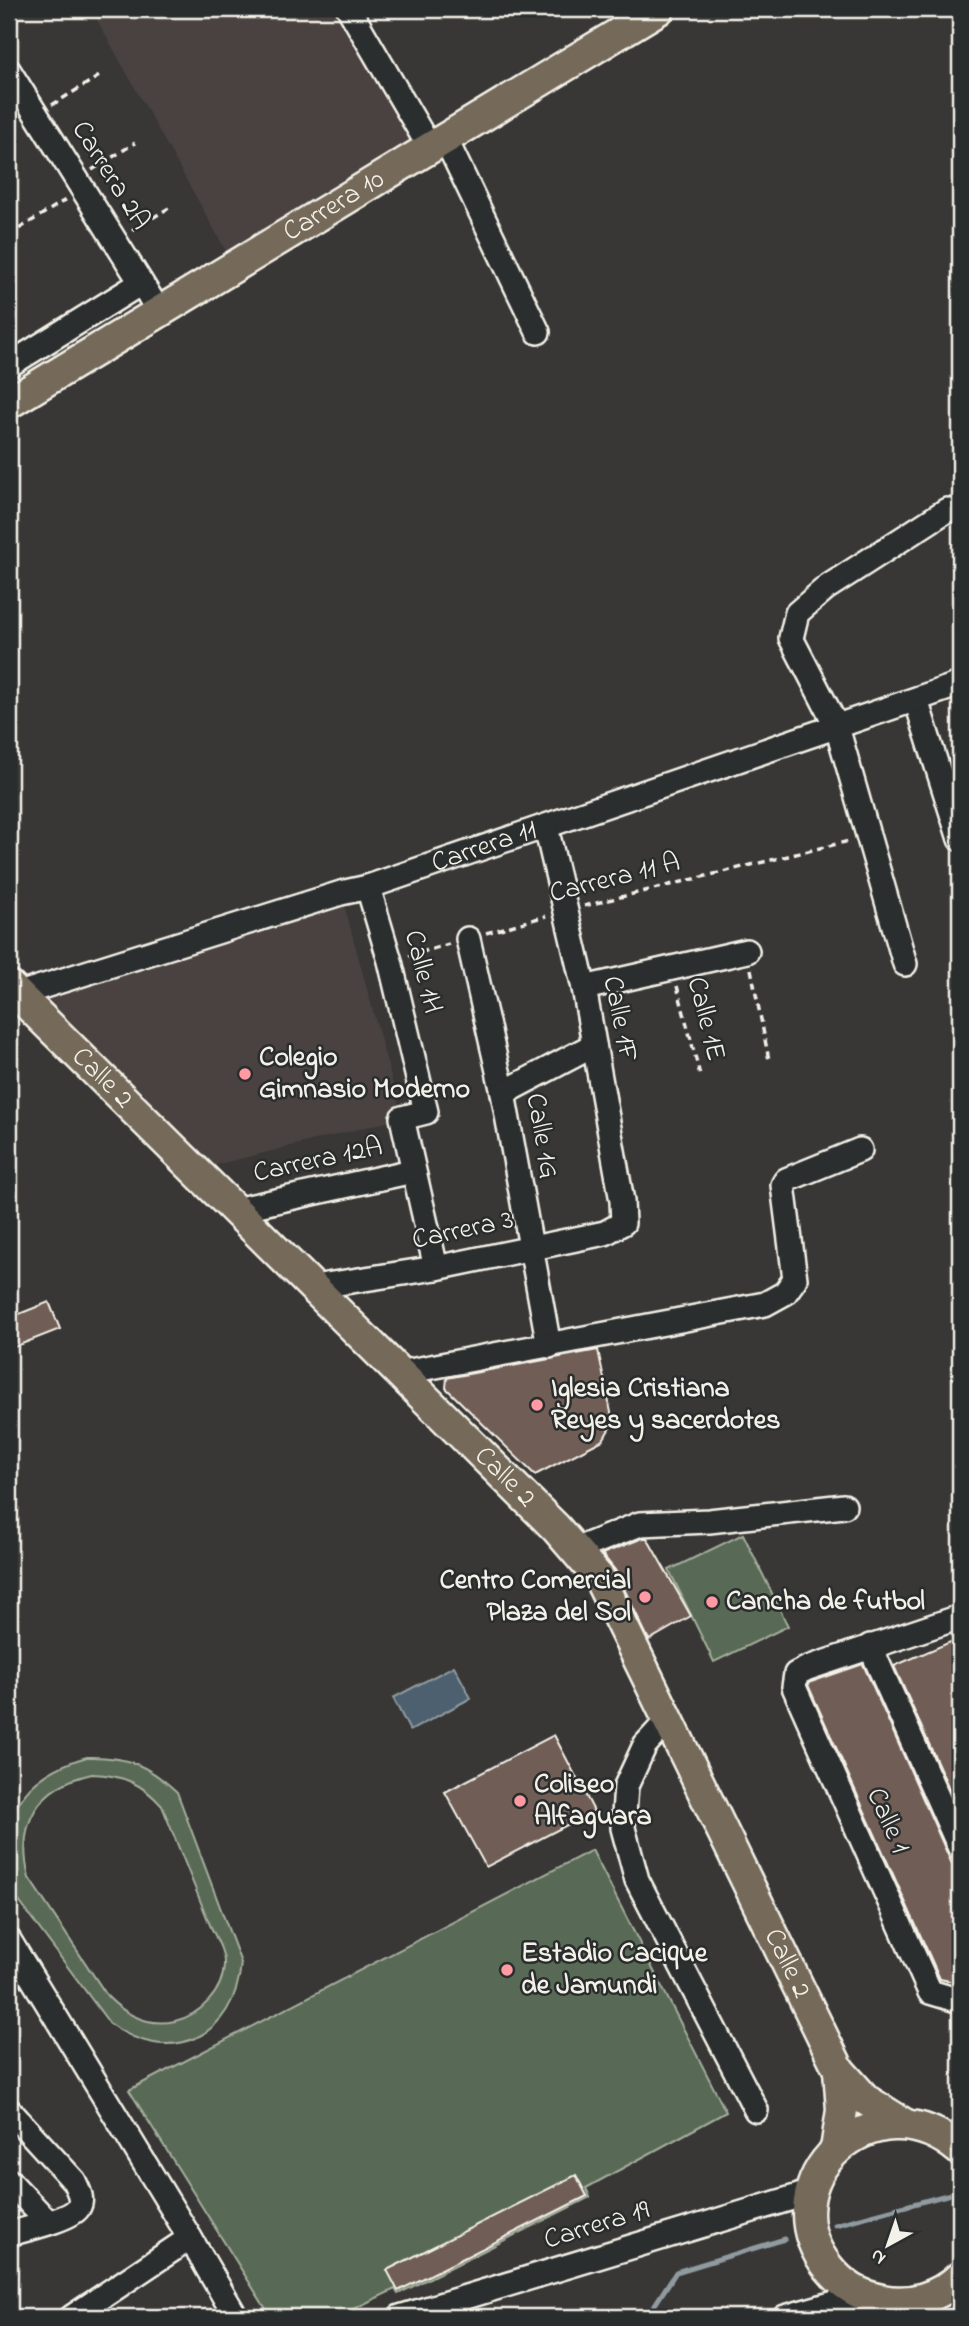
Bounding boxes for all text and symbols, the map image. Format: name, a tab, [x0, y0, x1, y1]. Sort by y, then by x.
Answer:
street label: Carrera 2A	[60, 113, 160, 239]
street label: Carrera 10	[275, 159, 393, 253]
street label: Carrera 11	[426, 810, 543, 884]
street label: Carrera 11 A	[545, 843, 685, 915]
street label: Calle 1H	[392, 926, 452, 1018]
street label: Calle 1F	[591, 973, 647, 1065]
street label: Calle 1E	[675, 973, 735, 1065]
street label: Calle 2	[62, 1038, 143, 1119]
place label: Colegio Gimnasio Moderno	[259, 1038, 470, 1111]
marker: Colegio Gimnasio Moderno	[237, 1066, 253, 1082]
street label: Calle 1G	[513, 1090, 569, 1182]
street label: Carrera 12A	[250, 1127, 386, 1195]
street label: Carrera 3	[408, 1200, 518, 1262]
place label: Iglesia Cristiana Reyes y sacerdotes	[551, 1369, 781, 1442]
marker: Iglesia Cristiana Reyes y sacerdotes	[529, 1397, 545, 1413]
street label: Calle 2	[464, 1437, 545, 1518]
place label: Centro Comercial Plaza del Sol	[439, 1561, 631, 1634]
place label: Cancha de futbol	[726, 1582, 925, 1623]
marker: Centro Comercial Plaza del Sol	[637, 1589, 653, 1605]
marker: Cancha de futbol	[704, 1594, 720, 1610]
place label: Coliseo Alfaguara	[534, 1765, 652, 1839]
street label: Calle 1	[854, 1781, 920, 1861]
marker: Coliseo Alfaguara	[512, 1793, 528, 1809]
street label: Calle 2	[753, 1922, 822, 2006]
place label: Estadio Cacique de Jamundi	[521, 1934, 709, 2007]
marker: Estadio Cacique de Jamundi	[499, 1962, 515, 1978]
street label: Carrera 19	[539, 2190, 655, 2261]
north arrow	[853, 2210, 923, 2280]
text: N	[865, 2242, 892, 2271]

